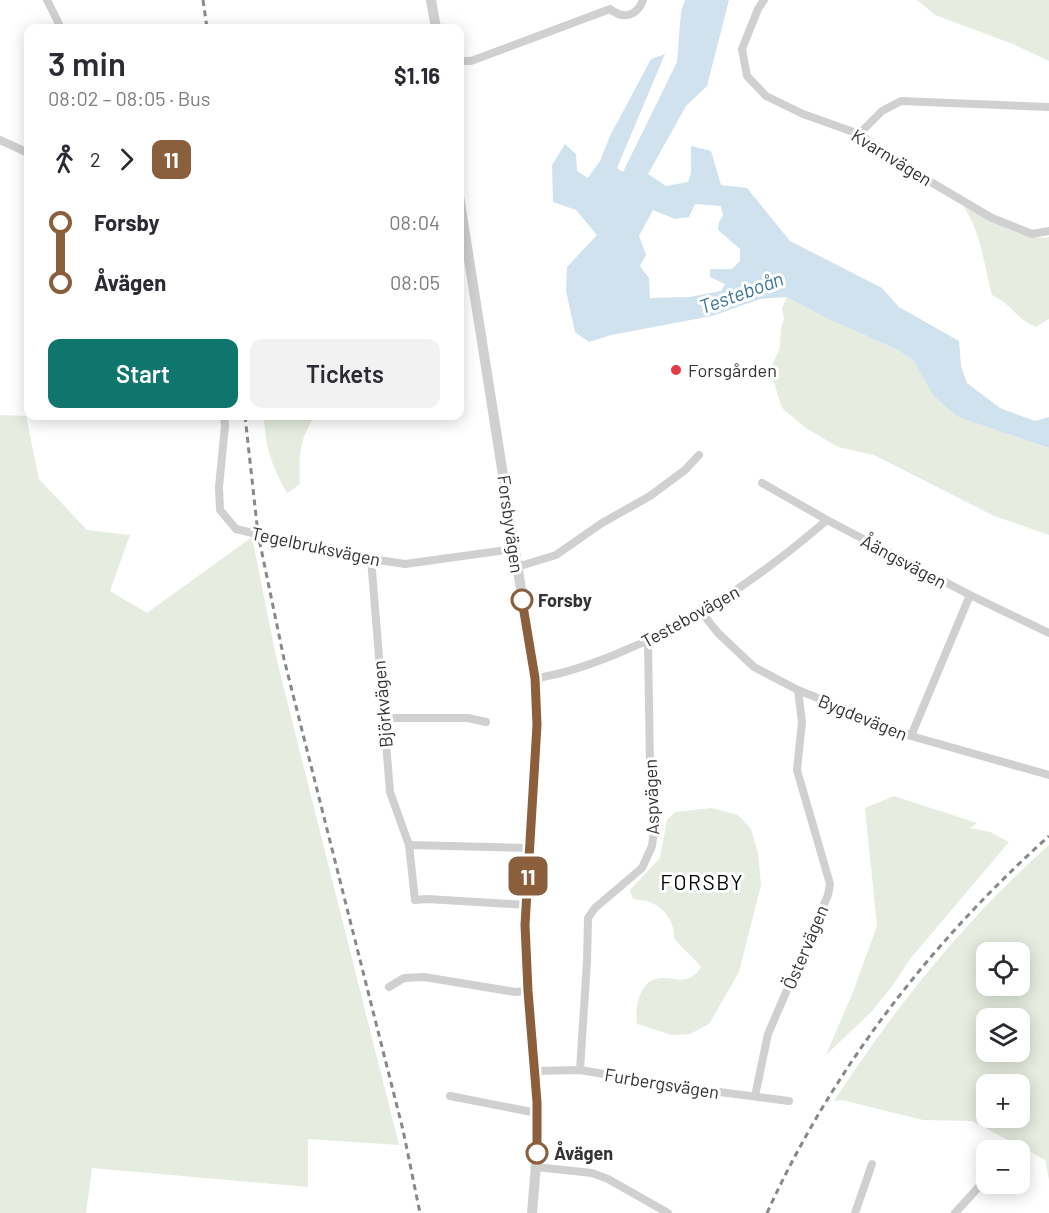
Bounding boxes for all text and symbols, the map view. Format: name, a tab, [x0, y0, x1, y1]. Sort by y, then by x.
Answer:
text: 3 min	[48, 43, 126, 83]
text: $1.16	[394, 62, 440, 88]
text: 08:02 – 08:05 · Bus	[48, 86, 210, 110]
street label: Kvarnvägen	[848, 124, 936, 190]
icon: walk	[48, 143, 81, 176]
icon: forward	[110, 143, 143, 176]
text: 2	[90, 147, 101, 171]
text: 11	[164, 147, 179, 172]
text: Forsby	[94, 209, 160, 235]
text: 08:04	[389, 210, 440, 234]
water label: Testeboån	[696, 266, 786, 318]
text: Åvägen	[94, 269, 166, 295]
text: 08:05	[390, 270, 440, 294]
button: Start	[48, 339, 238, 408]
button: Tickets	[250, 339, 440, 408]
place label: Forsgården	[688, 359, 777, 381]
marker: Forsgården	[669, 363, 683, 377]
street label: Forsbyvägen	[493, 473, 529, 575]
street label: Tegelbruksvägen	[249, 522, 383, 570]
street label: Åängsvägen	[857, 529, 951, 593]
street label: Testebovägen	[637, 580, 743, 652]
marker: Forsby	[511, 589, 533, 611]
place label: Forsby	[538, 589, 592, 611]
street label: Björkvägen	[367, 660, 397, 748]
street label: Bygdevägen	[815, 689, 911, 745]
street label: Aspvägen	[639, 759, 663, 835]
line badge: 11	[501, 856, 555, 896]
text: 11	[520, 864, 536, 889]
district label: FORSBY	[660, 869, 744, 894]
street label: Östervägen	[777, 902, 833, 992]
map controls	[976, 942, 1030, 1194]
button: locate	[976, 942, 1030, 996]
button: layers	[976, 1008, 1030, 1062]
street label: Furbergsvägen	[603, 1063, 721, 1103]
button: +	[976, 1074, 1030, 1128]
place label: Åvägen	[554, 1140, 613, 1164]
button: −	[976, 1140, 1030, 1194]
marker: Åvägen	[526, 1142, 548, 1164]

